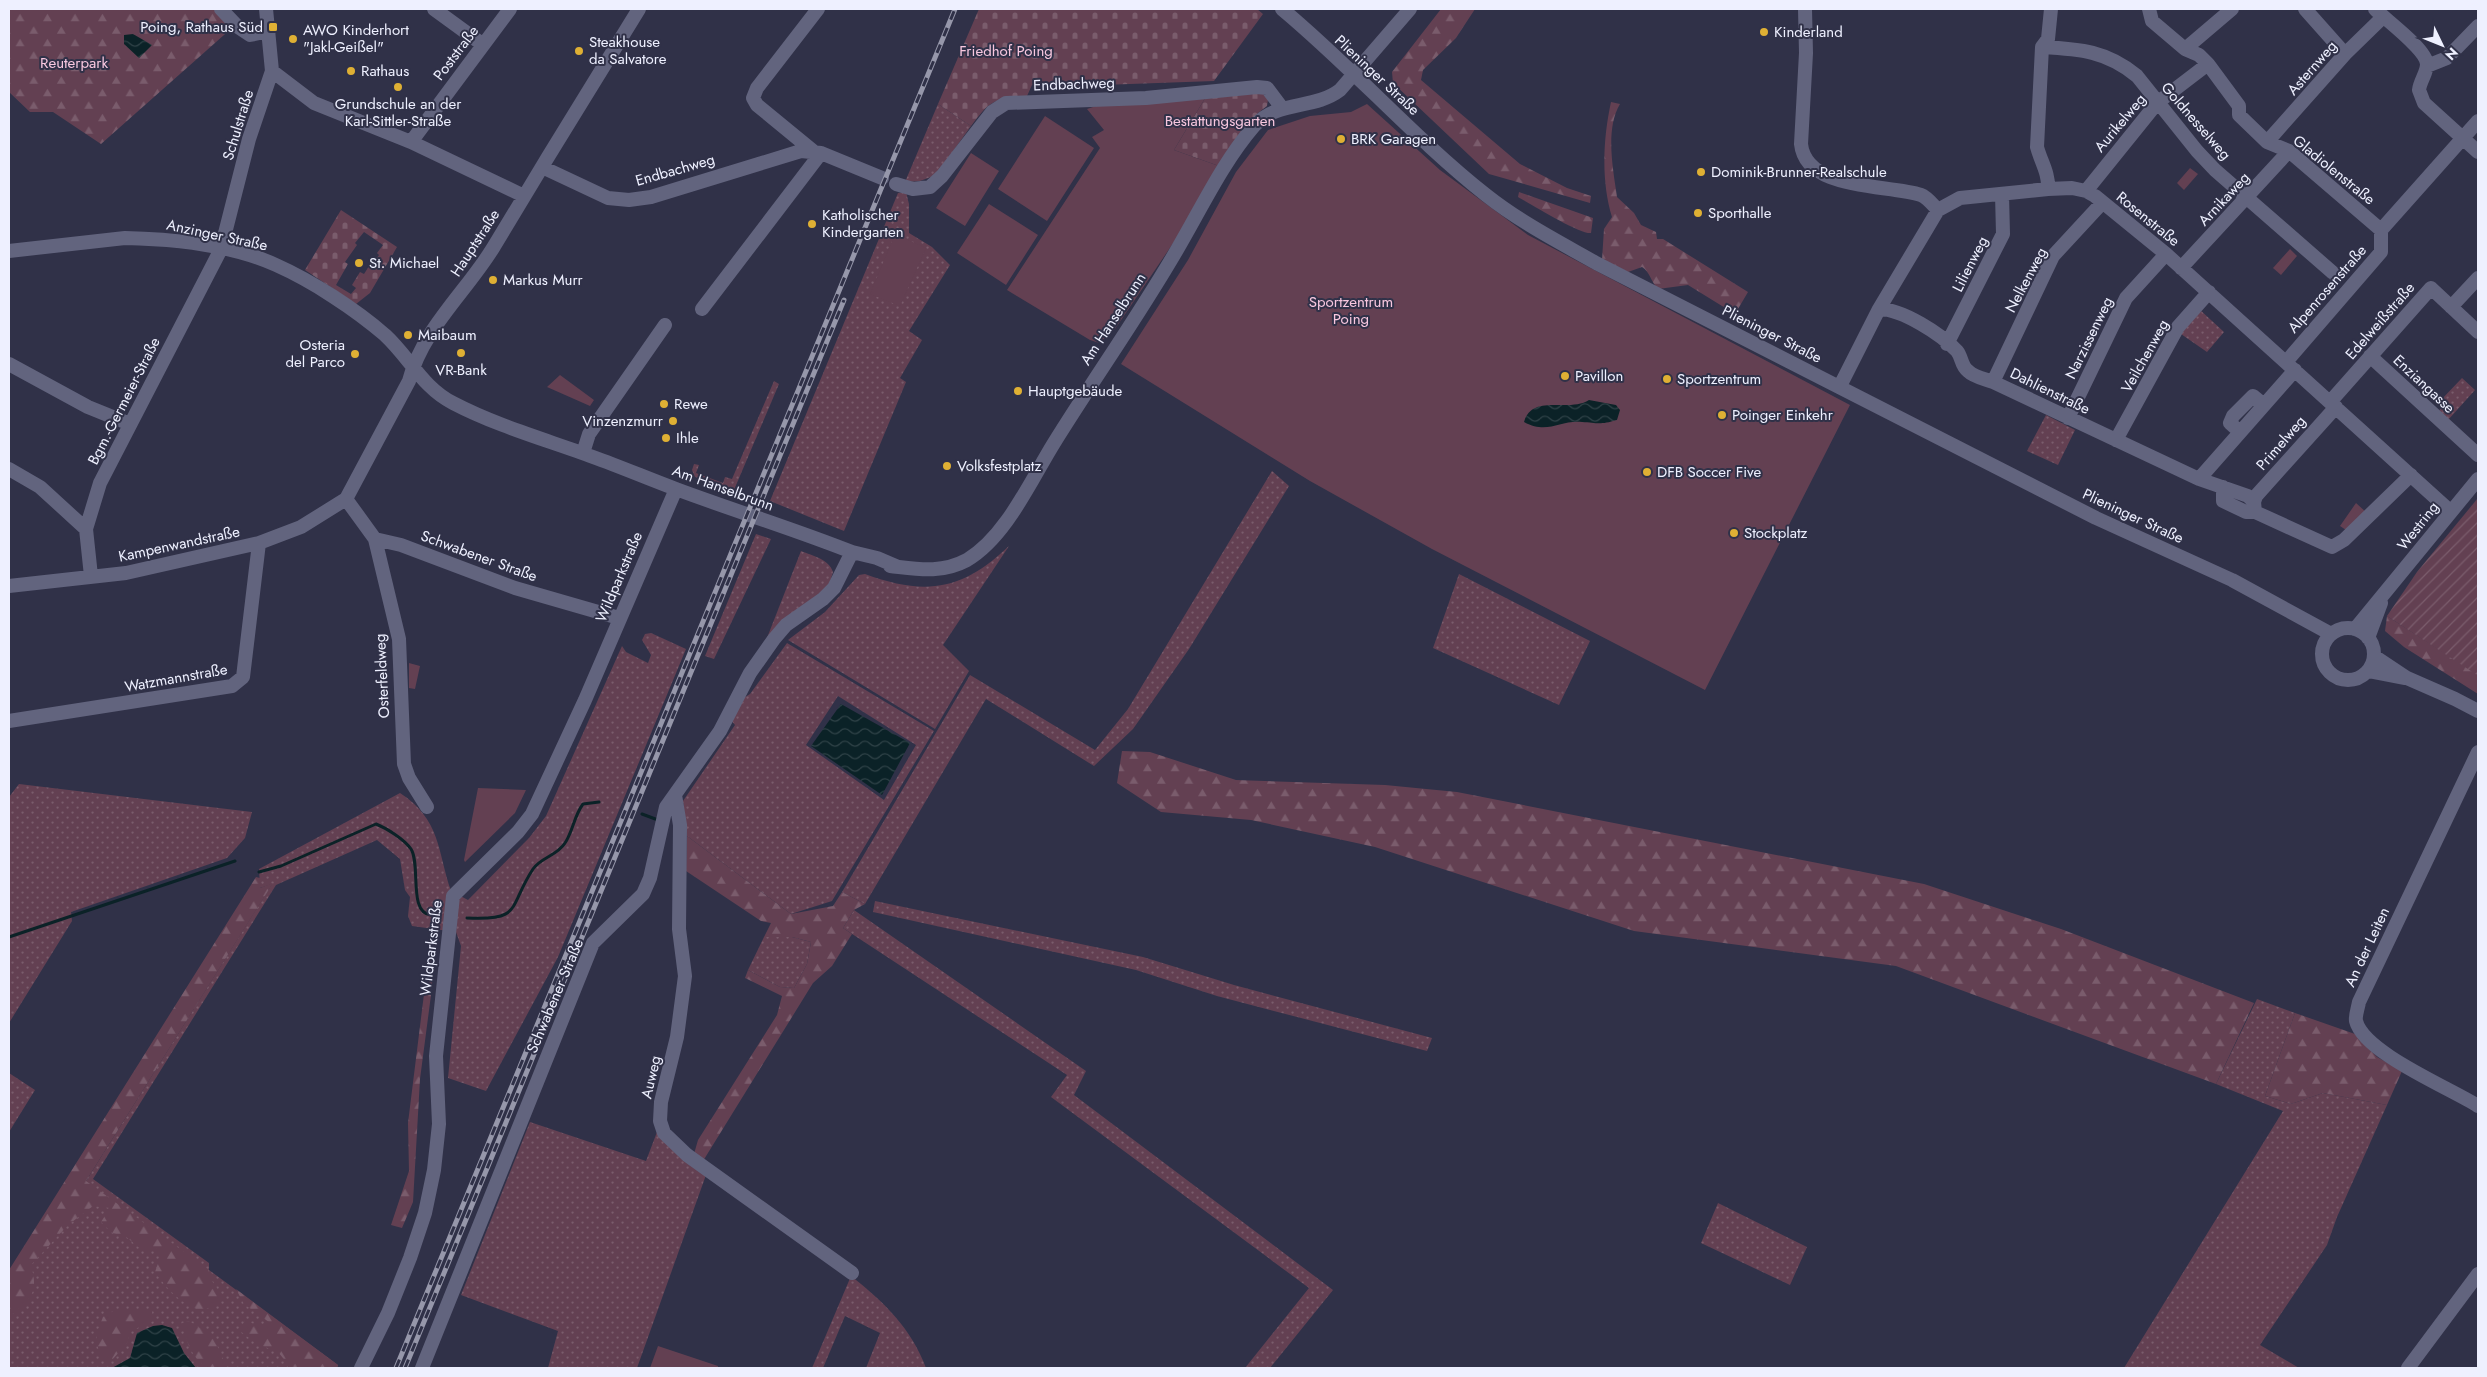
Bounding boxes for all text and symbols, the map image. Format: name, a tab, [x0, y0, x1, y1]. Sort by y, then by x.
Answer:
place label: Poing, Rathaus Süd	[140, 16, 263, 38]
place label: AWO Kinderhort "Jakl-Geißel"	[303, 19, 409, 58]
north arrow	[2417, 20, 2467, 70]
marker: Poing, Rathaus Süd	[267, 21, 279, 33]
street label: Poststraße	[428, 21, 484, 85]
place label: Kinderland	[1774, 21, 1843, 43]
marker: Kinderland	[1758, 26, 1770, 38]
street label: Plieninger Straße	[1330, 30, 1425, 120]
place label: Steakhouse da Salvatore	[589, 31, 667, 70]
marker: AWO Kinderhort "Jakl-Geißel"	[287, 33, 299, 45]
street label: Asternweg	[2282, 36, 2342, 100]
park label: Friedhof Poing	[959, 40, 1053, 62]
text: N	[2440, 43, 2463, 65]
marker: Steakhouse da Salvatore	[573, 45, 585, 57]
park label: Reuterpark	[40, 52, 108, 74]
place label: Rathaus	[361, 60, 409, 82]
marker: Rathaus	[345, 65, 357, 77]
street label: Endbachweg	[1033, 72, 1115, 96]
street label: Goldnesselweg	[2156, 77, 2236, 165]
marker: Grundschule an der Karl-Sittler-Straße	[392, 81, 404, 93]
street label: Schulstraße	[217, 87, 259, 163]
street label: Aurikelweg	[2089, 89, 2151, 157]
place label: Grundschule an der Karl-Sittler-Straße	[335, 93, 462, 132]
park label: Bestattungsgarten	[1165, 110, 1275, 132]
place label: BRK Garagen	[1351, 128, 1436, 150]
street label: Gladiolenstraße	[2288, 130, 2380, 210]
marker: BRK Garagen	[1335, 133, 1347, 145]
street label: Endbachweg	[633, 148, 717, 192]
place label: Dominik-Brunner-Realschule	[1711, 161, 1887, 183]
marker: Dominik-Brunner-Realschule	[1695, 166, 1707, 178]
street label: Arnikaweg	[2193, 167, 2255, 231]
street label: Rosenstraße	[2111, 186, 2185, 252]
place label: Sporthalle	[1708, 202, 1772, 224]
place label: Katholischer Kindergarten	[822, 204, 904, 243]
street label: Hauptstraße	[445, 205, 505, 281]
marker: Sporthalle	[1692, 207, 1704, 219]
street label: Anzinger Straße	[164, 214, 270, 256]
marker: Katholischer Kindergarten	[806, 218, 818, 230]
street label: Lilienweg	[1947, 232, 1993, 296]
street label: Alpenrosenstraße	[2282, 240, 2372, 338]
street label: Nelkenweg	[2000, 244, 2052, 316]
place label: St. Michael	[369, 252, 439, 274]
marker: St. Michael	[353, 257, 365, 269]
street label: Am Hanselbrunn	[1075, 268, 1151, 370]
place label: Markus Murr	[503, 269, 584, 291]
marker: Markus Murr	[487, 274, 499, 286]
street label: Edelweißstraße	[2340, 277, 2420, 365]
park label: Sportzentrum Poing	[1309, 291, 1393, 330]
street label: Narzissenweg	[2060, 293, 2118, 383]
street label: Plieninger Straße	[1718, 299, 1826, 369]
street label: Veilchenweg	[2116, 315, 2174, 397]
place label: Maibaum	[418, 324, 477, 346]
marker: Maibaum	[402, 329, 414, 341]
street label: Bgm.-Germeier-Straße	[82, 333, 166, 469]
place label: Osteria del Parco	[286, 334, 345, 373]
marker: VR-Bank	[455, 347, 467, 359]
marker: Osteria del Parco	[349, 348, 361, 360]
street label: Enziangasse	[2388, 349, 2460, 419]
place label: VR-Bank	[435, 359, 487, 381]
street label: Dahlienstraße	[2006, 362, 2094, 420]
place label: Pavillon	[1575, 365, 1623, 387]
place label: Sportzentrum	[1677, 368, 1761, 390]
marker: Pavillon	[1559, 370, 1571, 382]
marker: Sportzentrum	[1661, 373, 1673, 385]
place label: Hauptgebäude	[1028, 380, 1122, 402]
marker: Hauptgebäude	[1012, 385, 1024, 397]
place label: Rewe	[674, 393, 708, 415]
marker: Rewe	[658, 398, 670, 410]
place label: Poinger Einkehr	[1732, 404, 1834, 426]
marker: Poinger Einkehr	[1716, 409, 1728, 421]
place label: Vinzenzmurr	[582, 410, 664, 432]
street label: Primelweg	[2251, 411, 2311, 475]
marker: Vinzenzmurr	[667, 415, 679, 427]
place label: Ihle	[676, 427, 699, 449]
marker: Ihle	[660, 432, 672, 444]
place label: Volksfestplatz	[957, 455, 1041, 477]
street label: Am Hanselbrunn	[669, 459, 777, 517]
marker: Volksfestplatz	[941, 460, 953, 472]
place label: DFB Soccer Five	[1657, 461, 1761, 483]
marker: DFB Soccer Five	[1641, 466, 1653, 478]
street label: Plieninger Straße	[2079, 483, 2187, 549]
street label: Westring	[2392, 497, 2444, 555]
street label: Kampenwandstraße	[116, 520, 242, 568]
place label: Stockplatz	[1744, 522, 1808, 544]
street label: Schwabener Straße	[418, 525, 541, 587]
marker: Stockplatz	[1728, 527, 1740, 539]
street label: Wildparkstraße	[590, 528, 648, 626]
street label: Osterfeldweg	[369, 633, 395, 719]
street label: Watzmannstraße	[123, 658, 229, 698]
street label: Wildparkstraße	[414, 899, 448, 997]
street label: An der Leiten	[2339, 903, 2395, 991]
street label: Schwabener Straße	[521, 935, 589, 1057]
street label: Auweg	[635, 1053, 667, 1101]

